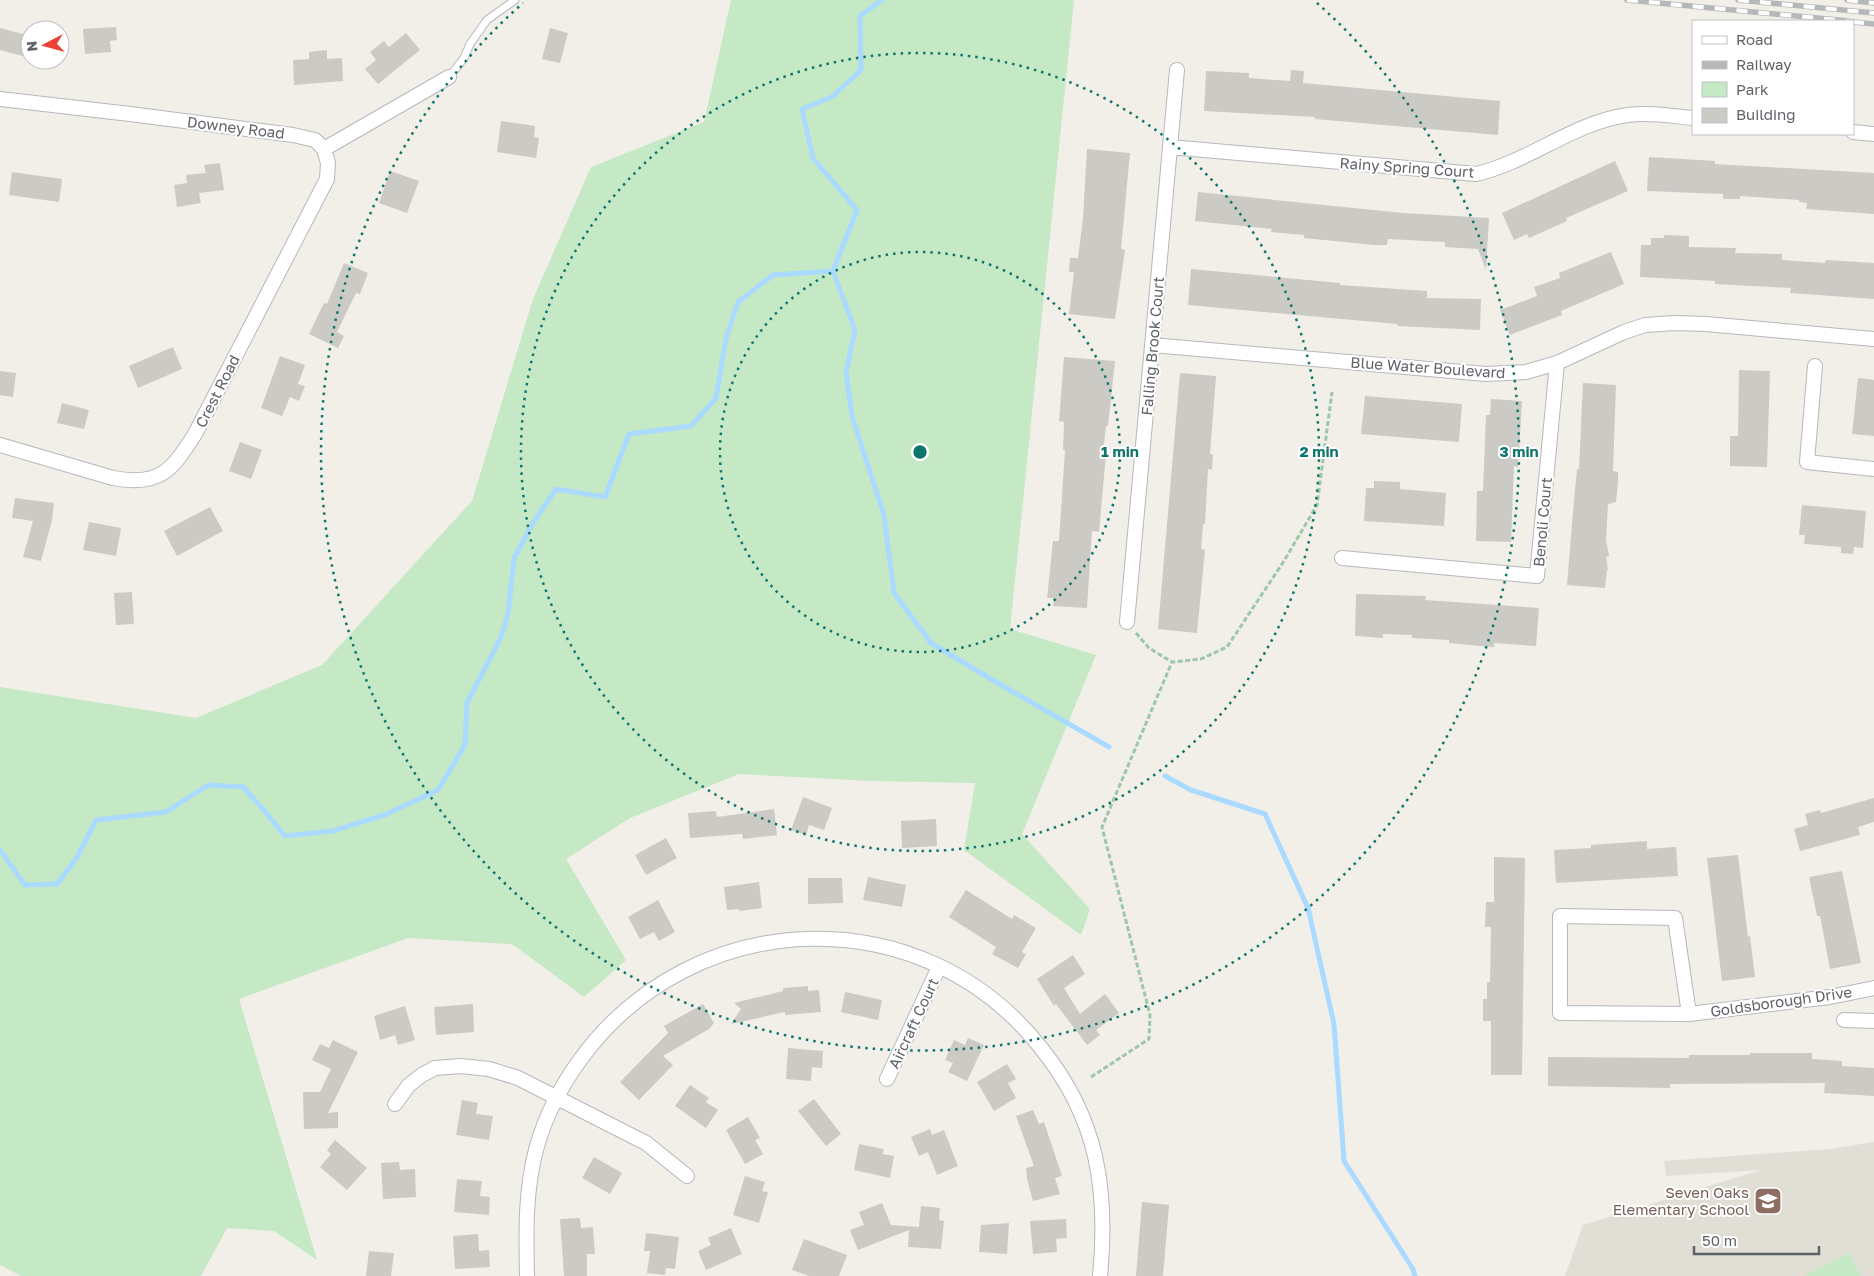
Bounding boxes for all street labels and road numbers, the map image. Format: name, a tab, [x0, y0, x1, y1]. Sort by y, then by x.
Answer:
street label: Downey Road	[186, 112, 286, 142]
street label: Rainy Spring Court	[1339, 153, 1475, 181]
street label: Falling Brook Court	[1137, 276, 1167, 416]
street label: Crest Road	[191, 352, 243, 430]
street label: Blue Water Boulevard	[1350, 353, 1506, 381]
street label: Benoli Court	[1529, 476, 1555, 568]
street label: Aircraft Court	[884, 975, 942, 1071]
street label: Goldsborough Drive	[1709, 982, 1853, 1020]

